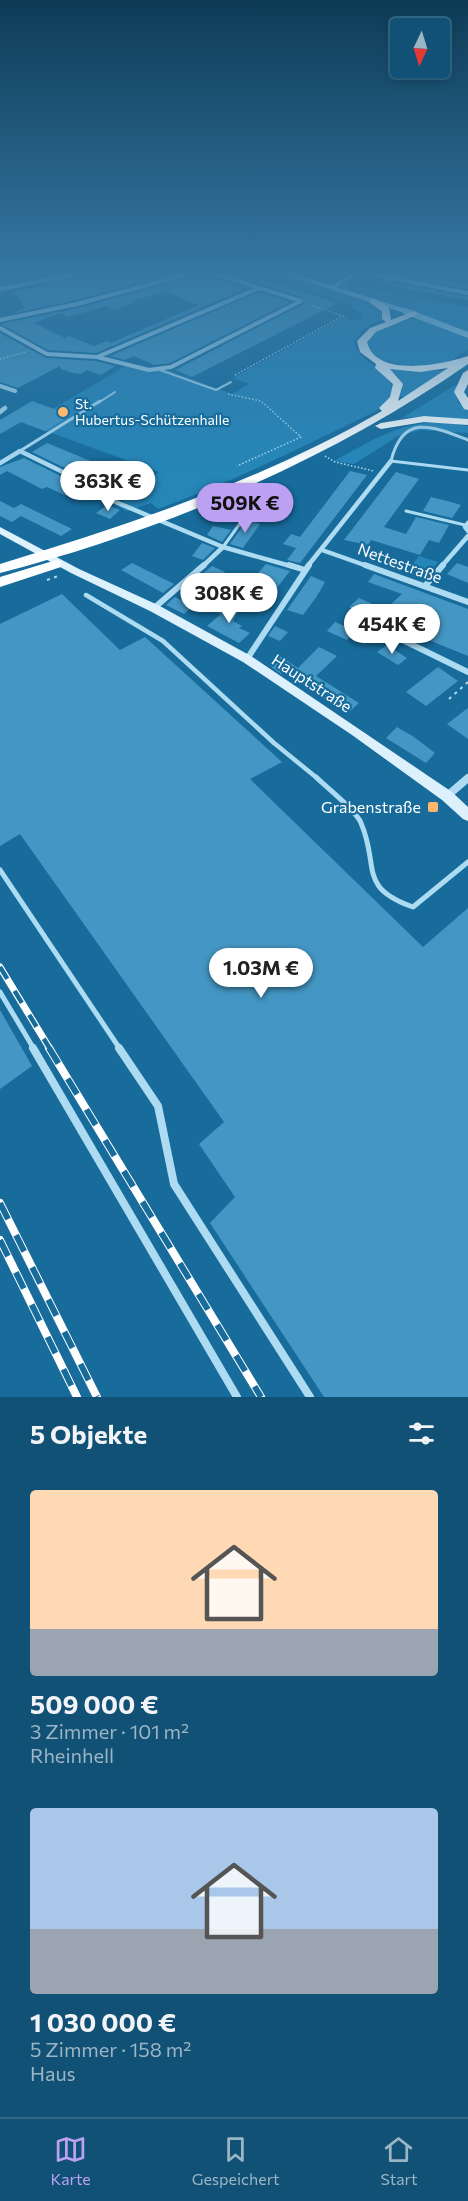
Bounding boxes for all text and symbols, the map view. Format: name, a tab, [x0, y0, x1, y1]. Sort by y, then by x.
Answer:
north arrow	[390, 18, 450, 78]
map controls	[390, 18, 450, 78]
place label: St. Hubertus-Schützenhalle	[75, 395, 229, 428]
marker: St. Hubertus-Schützenhalle	[56, 405, 70, 419]
pin: 363K €	[59, 461, 157, 512]
text: 363K €	[74, 468, 142, 492]
pin: 509K €	[196, 483, 294, 534]
text: 509K €	[210, 490, 280, 514]
street label: Nettestraße	[355, 538, 445, 587]
pin: 308K €	[180, 573, 278, 624]
text: 308K €	[194, 580, 264, 604]
pin: 454K €	[343, 604, 441, 655]
text: 454K €	[358, 611, 426, 635]
street label: Hauptstraße	[269, 650, 356, 716]
place label: Grabenstraße	[321, 797, 421, 816]
marker: Grabenstraße	[426, 800, 440, 814]
pin: 1.03M €	[206, 948, 316, 999]
text: 1.03M €	[223, 955, 299, 979]
icon: filters	[405, 1417, 438, 1450]
text: 5 Objekte	[30, 1418, 147, 1449]
icon: home	[180, 1529, 288, 1637]
text: 509 000 €	[30, 1688, 159, 1719]
text: 3 Zimmer · 101 m²	[30, 1719, 189, 1743]
text: Rheinhell	[30, 1743, 114, 1767]
icon: home	[180, 1847, 288, 1955]
text: 1 030 000 €	[30, 2006, 176, 2037]
text: 5 Zimmer · 158 m²	[30, 2037, 191, 2061]
text: Haus	[30, 2061, 76, 2085]
tab: Karte	[50, 2133, 91, 2188]
tab: Gespeichert	[192, 2133, 280, 2188]
tab: Start	[380, 2133, 418, 2188]

